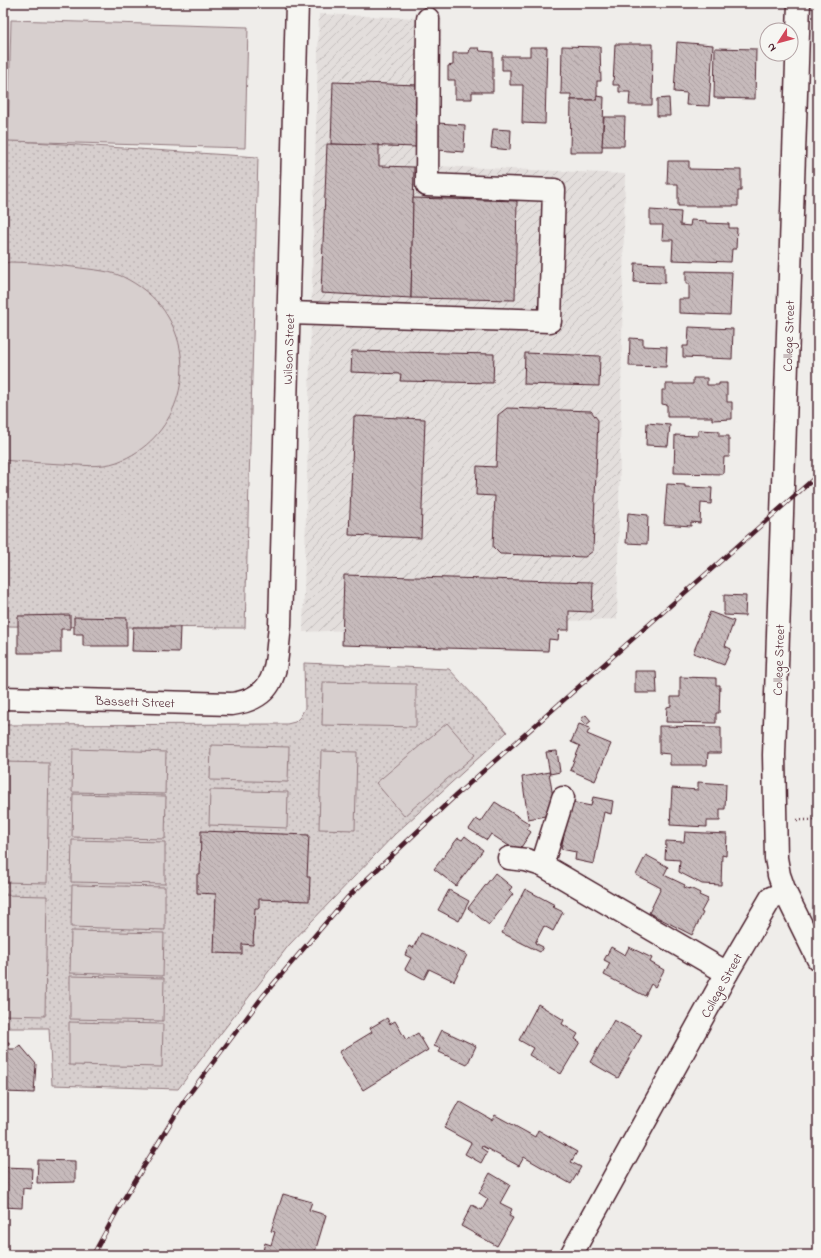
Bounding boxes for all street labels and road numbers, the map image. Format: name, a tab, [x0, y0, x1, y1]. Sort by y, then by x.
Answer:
street label: College Street	[779, 299, 801, 372]
street label: Wilson Street	[279, 313, 300, 385]
street label: College Street	[769, 623, 791, 696]
street label: Bassett Street	[94, 692, 176, 713]
street label: College Street	[697, 949, 749, 1022]

